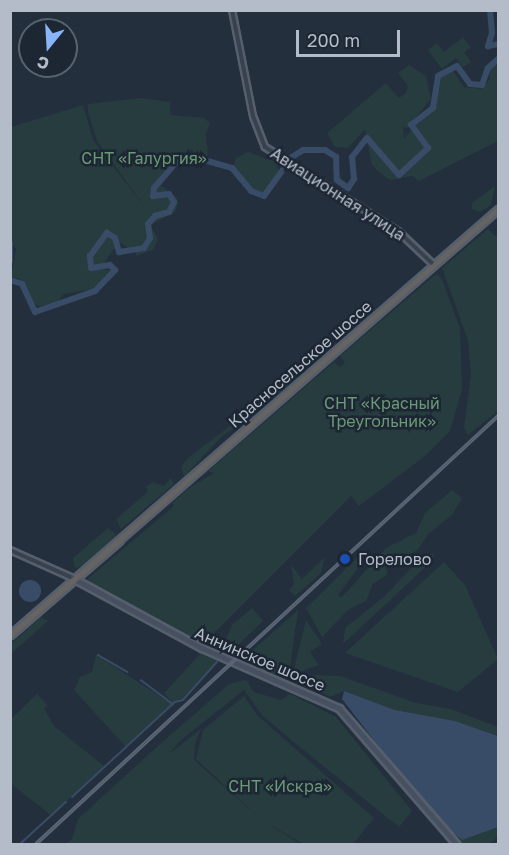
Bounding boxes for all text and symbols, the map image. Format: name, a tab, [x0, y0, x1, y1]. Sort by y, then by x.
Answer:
north arrow	[18, 18, 78, 78]
scale bar	[299, 18, 402, 56]
text: 200 m	[307, 29, 360, 51]
text: С	[35, 52, 52, 74]
street label: Авиационная улица	[267, 143, 409, 245]
park label: СНТ «Галургия»	[81, 148, 207, 168]
street label: Красносельское шоссе	[224, 297, 376, 431]
park label: СНТ «Красный Треугольник»	[324, 393, 440, 431]
place label: Горелово	[358, 549, 431, 569]
marker: Горелово	[336, 550, 354, 568]
street label: Аннинское шоссе	[192, 623, 328, 695]
park label: СНТ «Искра»	[228, 776, 332, 796]

